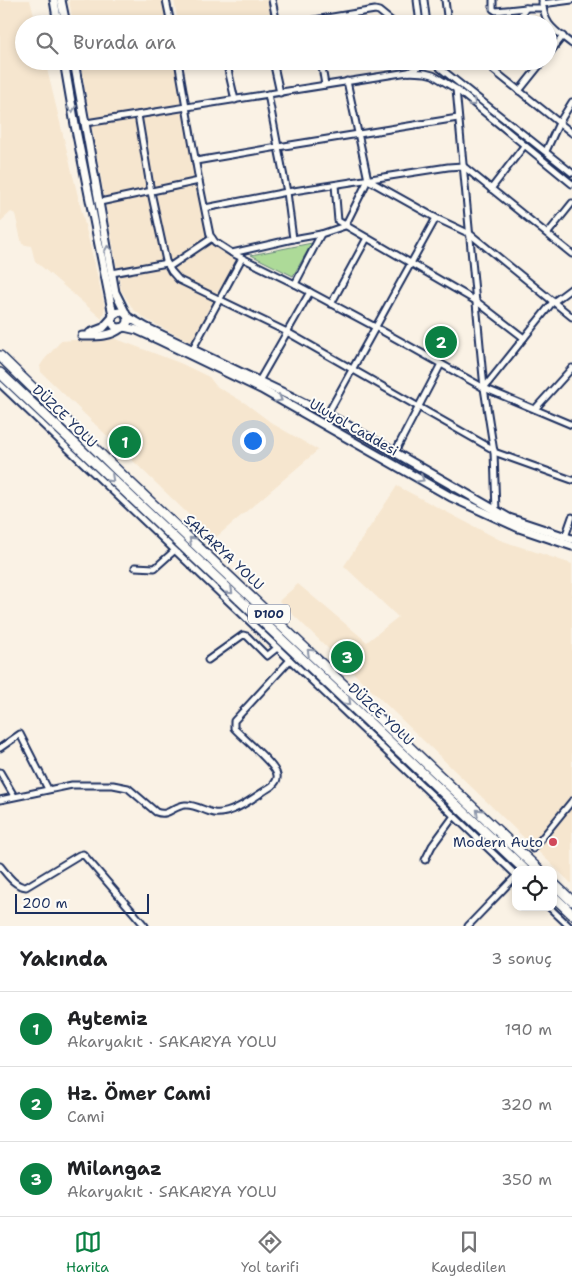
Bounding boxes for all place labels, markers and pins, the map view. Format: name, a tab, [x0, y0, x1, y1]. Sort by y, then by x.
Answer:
pin: 2	[425, 323, 457, 361]
pin: 1	[109, 423, 141, 461]
pin: 3	[331, 638, 363, 676]
place label: Modern Auto	[453, 833, 543, 851]
marker: Modern Auto	[547, 836, 559, 848]

